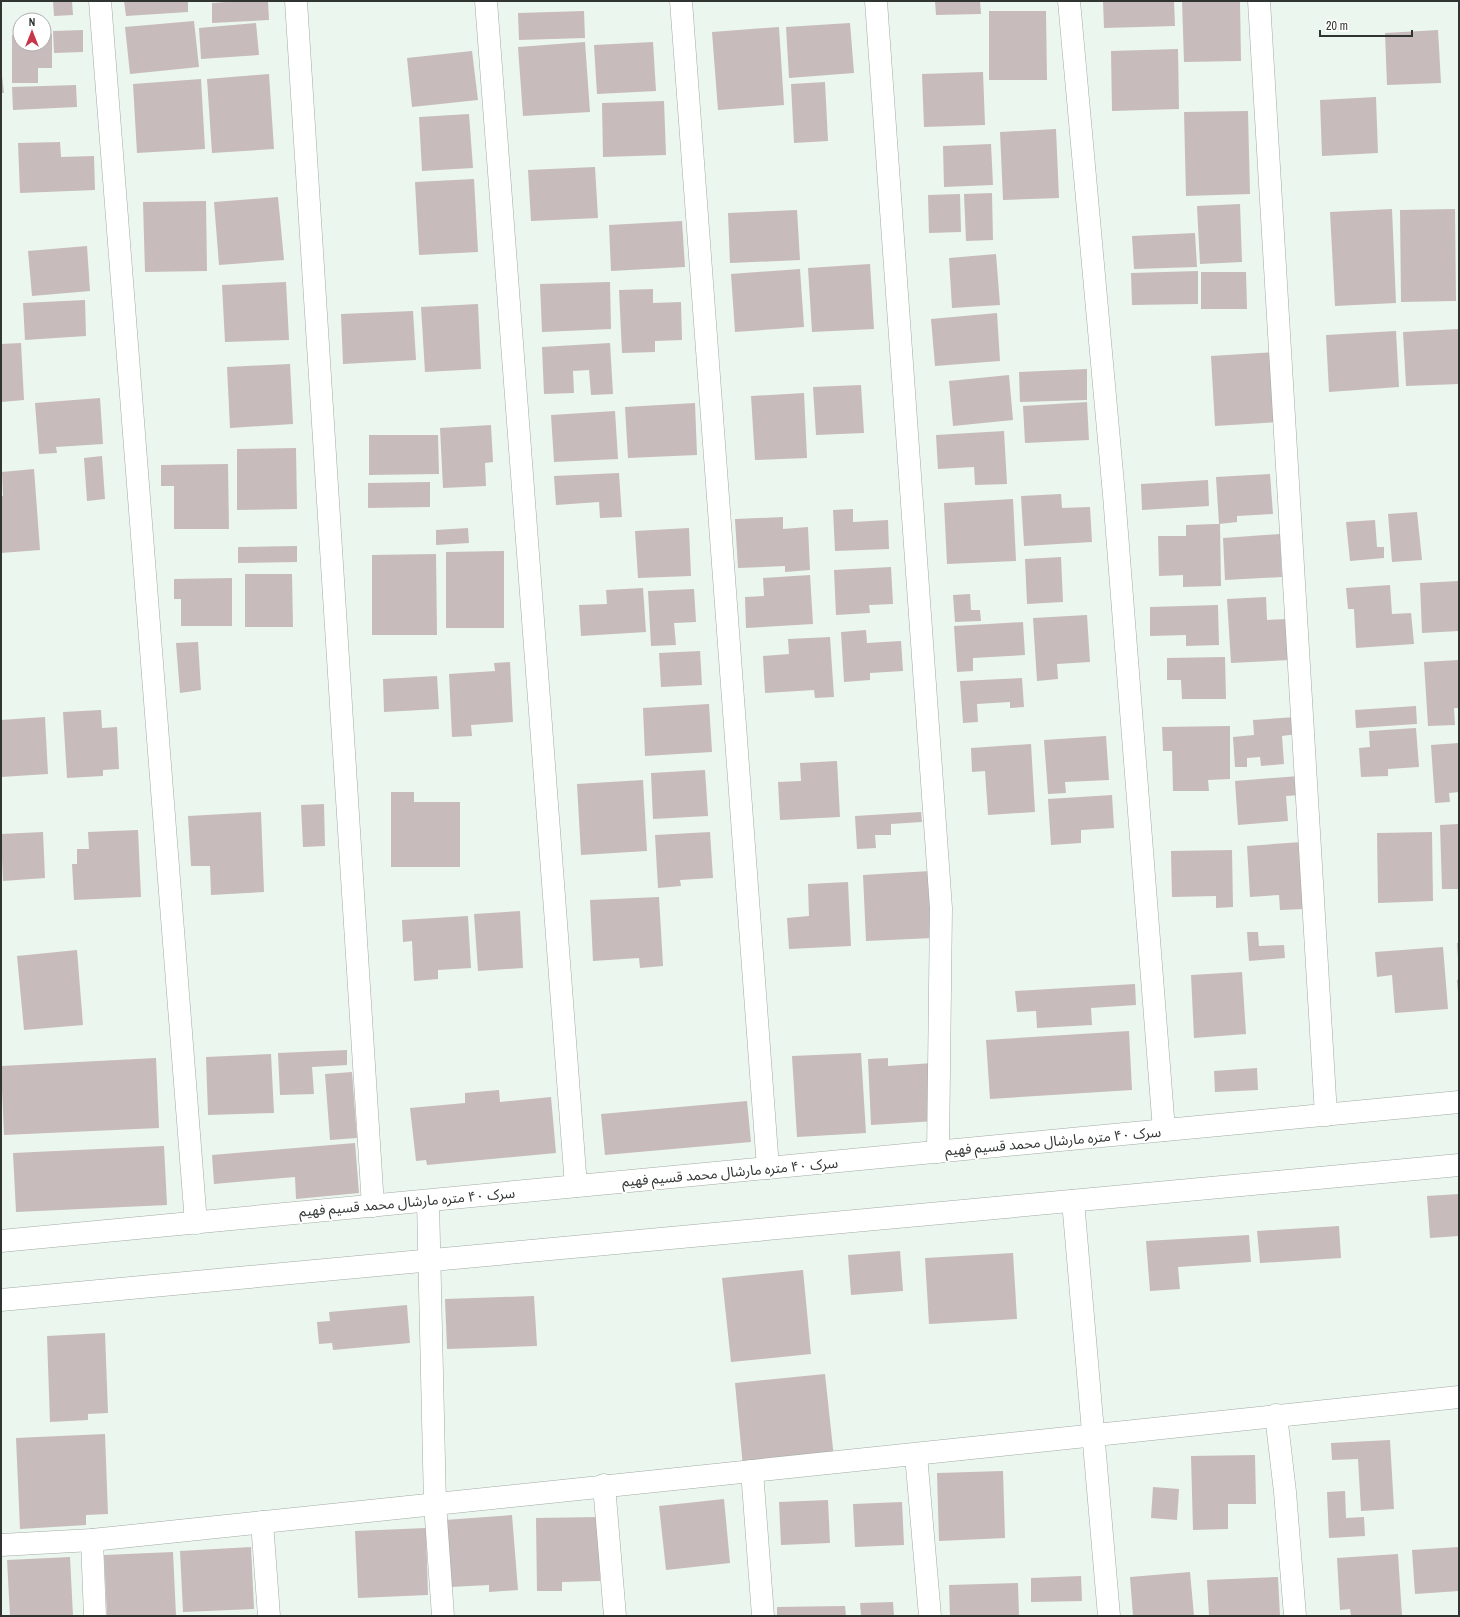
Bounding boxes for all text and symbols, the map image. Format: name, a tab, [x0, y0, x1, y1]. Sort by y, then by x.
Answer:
north arrow	[12, 12, 52, 52]
scale bar	[1320, 12, 1412, 38]
text: N	[29, 15, 35, 29]
text: 20 m	[1326, 18, 1348, 34]
street label: سرک ۴۰ متره مارشال محمد قسیم فهیم	[944, 1123, 1162, 1161]
street label: سرک ۴۰ متره مارشال محمد قسیم فهیم	[621, 1154, 839, 1192]
street label: سرک ۴۰ متره مارشال محمد قسیم فهیم	[298, 1184, 516, 1222]

